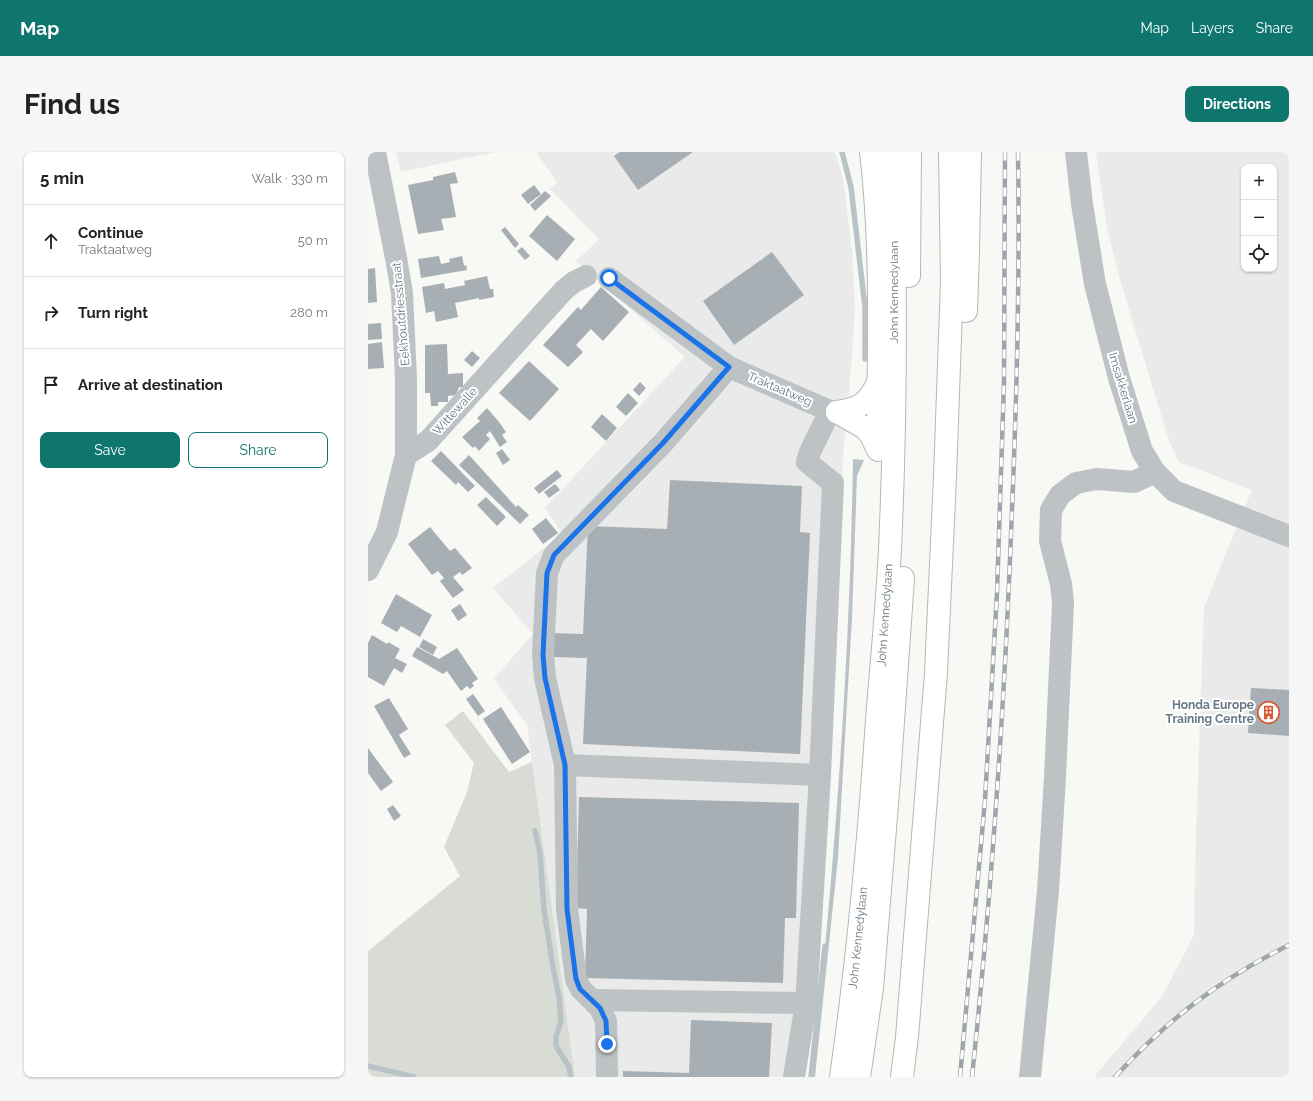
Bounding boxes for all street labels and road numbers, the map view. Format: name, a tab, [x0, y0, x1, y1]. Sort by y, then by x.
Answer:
street label: John Kennedylaan	[887, 241, 901, 343]
street label: Eekhoutdriesstraat	[389, 262, 413, 366]
street label: Imsakkerlaan	[1106, 351, 1140, 425]
street label: Traktaatweg	[746, 369, 814, 409]
street label: Wittewalle	[430, 384, 480, 438]
street label: John Kennedylaan	[874, 563, 896, 667]
street label: John Kennedylaan	[846, 886, 870, 990]

